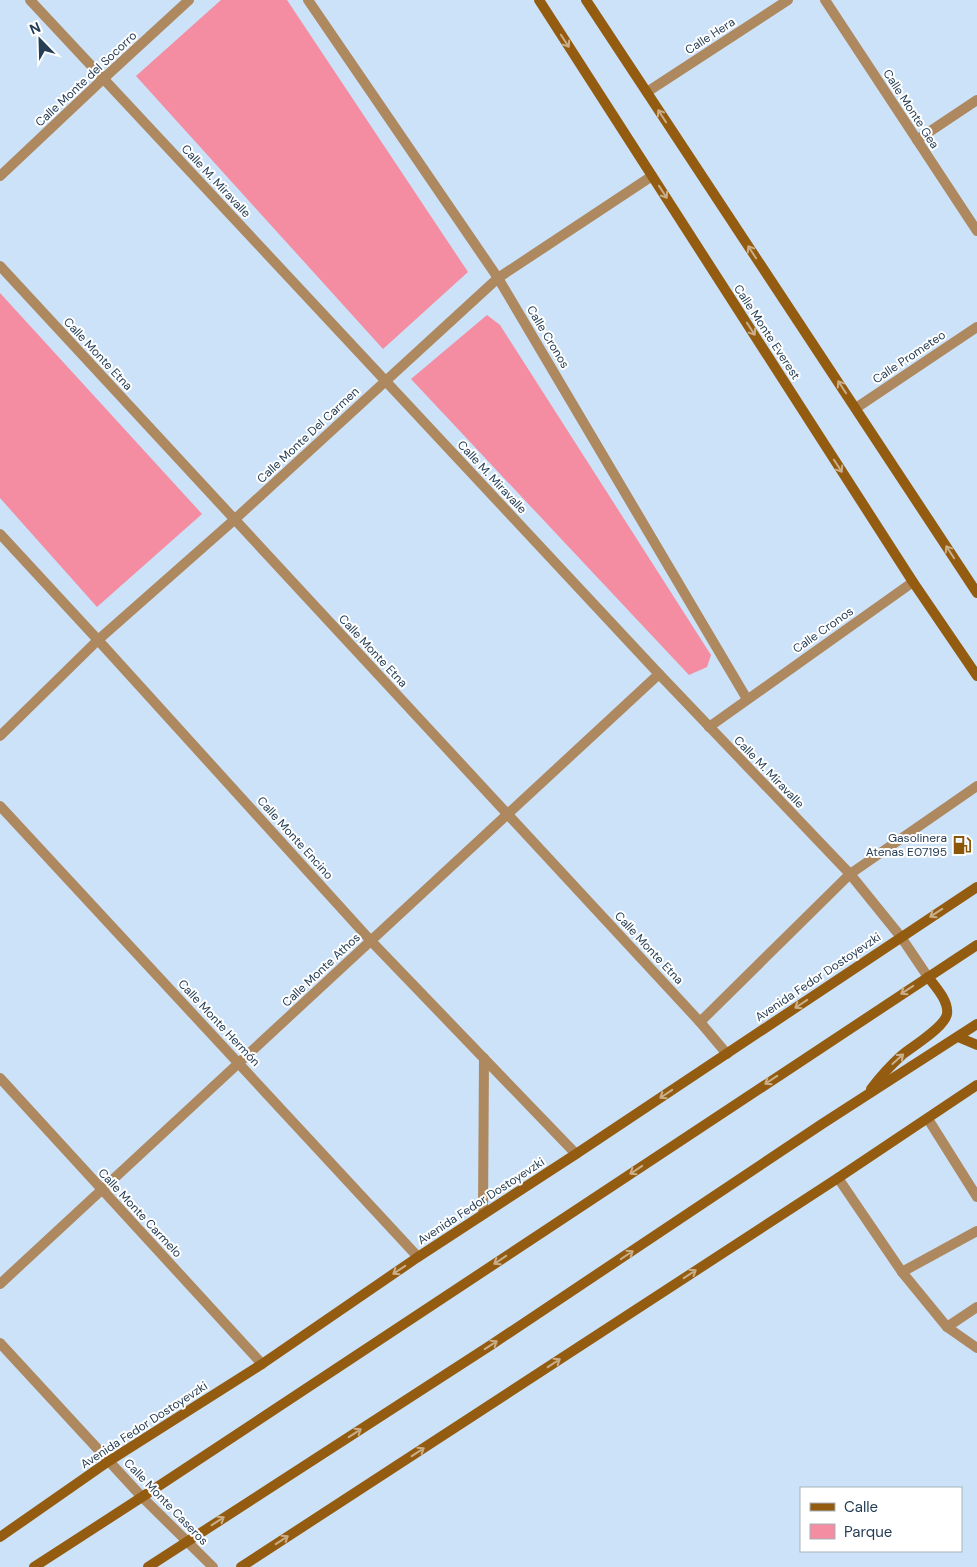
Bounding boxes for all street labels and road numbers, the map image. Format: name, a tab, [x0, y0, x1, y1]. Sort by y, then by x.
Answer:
street label: Calle Hera	[682, 14, 738, 58]
street label: Calle Monte del Socorro	[32, 28, 140, 130]
street label: Calle Monte Gea	[879, 66, 943, 152]
street label: Calle M. Miravalle	[178, 141, 254, 221]
street label: Calle Monte Everest	[730, 281, 804, 383]
street label: Calle Cronos	[523, 303, 573, 371]
street label: Calle Monte Etna	[60, 314, 136, 394]
street label: Calle Prometeo	[869, 327, 949, 387]
street label: Calle Monte Del Carmen	[254, 383, 363, 487]
street label: Calle M. Miravalle	[454, 437, 530, 517]
street label: Calle Cronos	[790, 603, 856, 657]
street label: Calle Monte Etna	[335, 611, 411, 691]
street label: Calle M. Miravalle	[730, 732, 808, 812]
street label: Calle Monte Encino	[253, 793, 337, 883]
street label: Calle Monte Etna	[611, 908, 687, 988]
street label: Avenida Fedor Dostoyevzki	[752, 929, 884, 1025]
street label: Calle Monte Athos	[278, 930, 364, 1010]
street label: Calle Monte Hermón	[175, 976, 264, 1070]
street label: Avenida Fedor Dostoyevzki	[414, 1154, 548, 1248]
street label: Calle Monte Carmelo	[95, 1165, 185, 1261]
street label: Avenida Fedor Dostoyevzki	[77, 1378, 211, 1472]
street label: Calle Monte Caseros	[120, 1455, 212, 1549]

